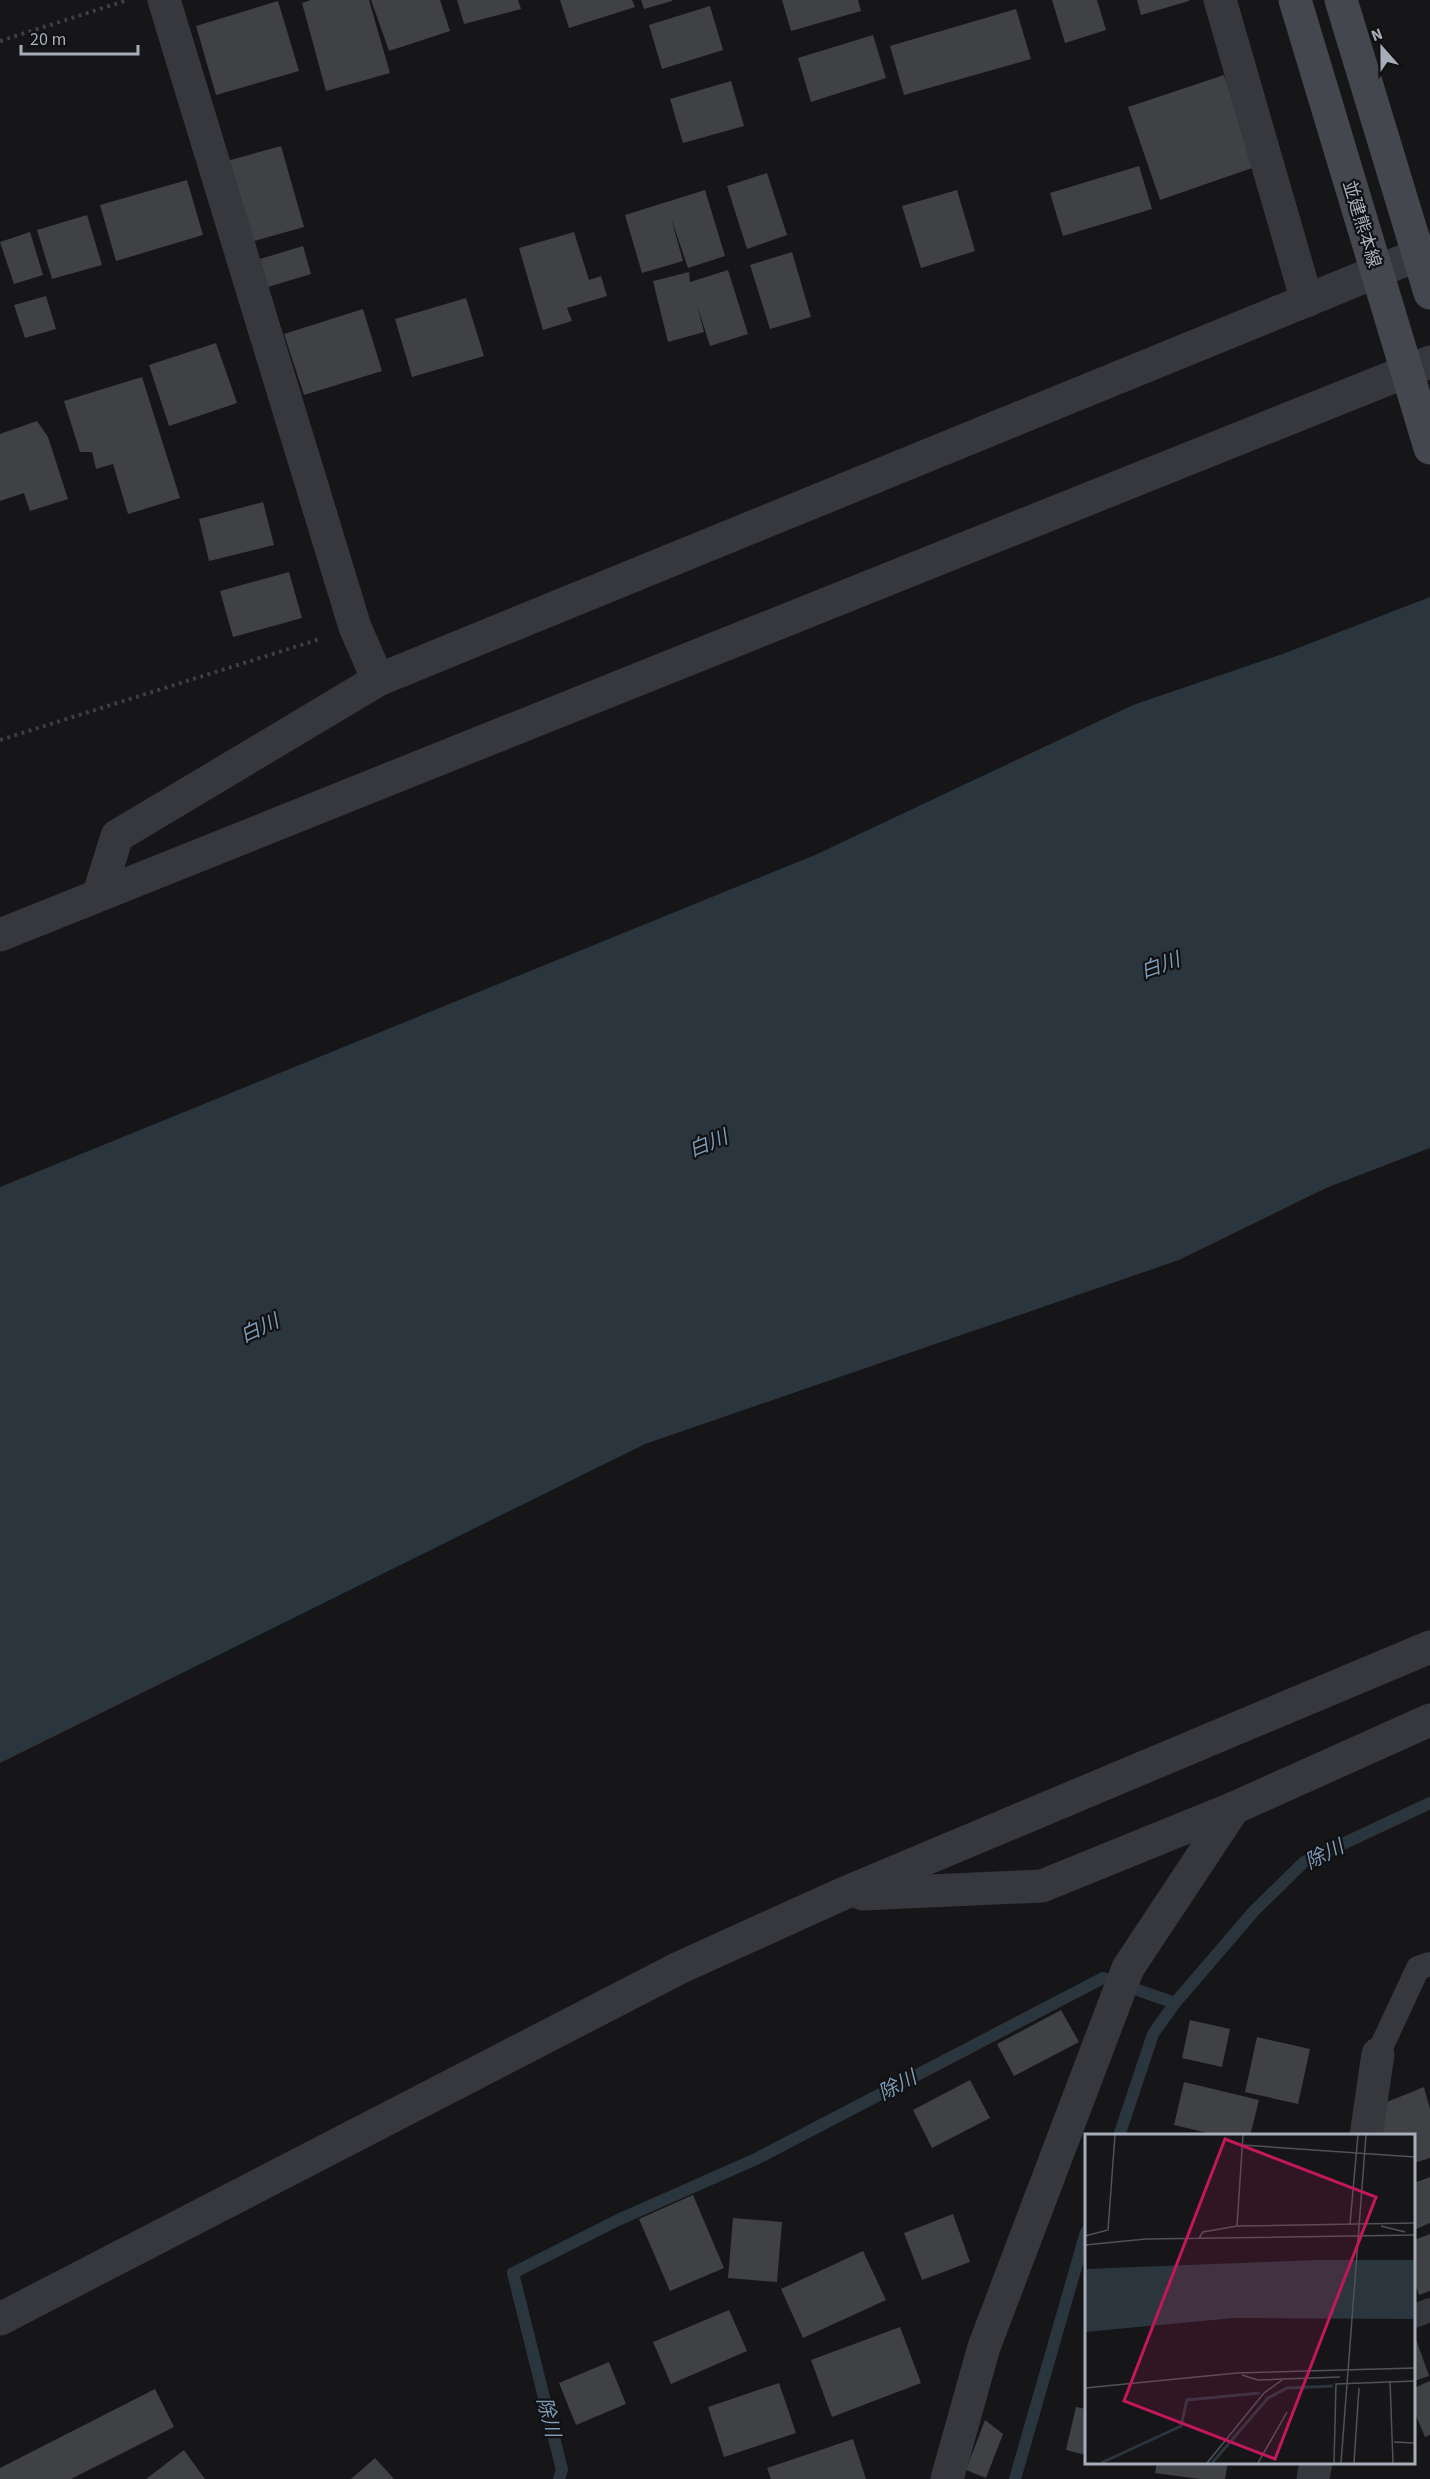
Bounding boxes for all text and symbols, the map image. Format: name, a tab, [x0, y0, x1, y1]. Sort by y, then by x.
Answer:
scale bar	[21, 18, 138, 56]
north arrow	[1352, 18, 1412, 78]
text: N	[1368, 23, 1386, 47]
text: 20 m	[30, 27, 66, 52]
street label: 並建熊本線	[1336, 177, 1387, 271]
water label: 白川	[1137, 946, 1186, 986]
water label: 白川	[685, 1123, 734, 1164]
water label: 白川	[235, 1307, 285, 1350]
water label: 除川	[1300, 1832, 1350, 1876]
water label: 除川	[873, 2063, 923, 2108]
inset map	[1085, 2134, 1415, 2464]
water label: 除川	[530, 2394, 567, 2442]

